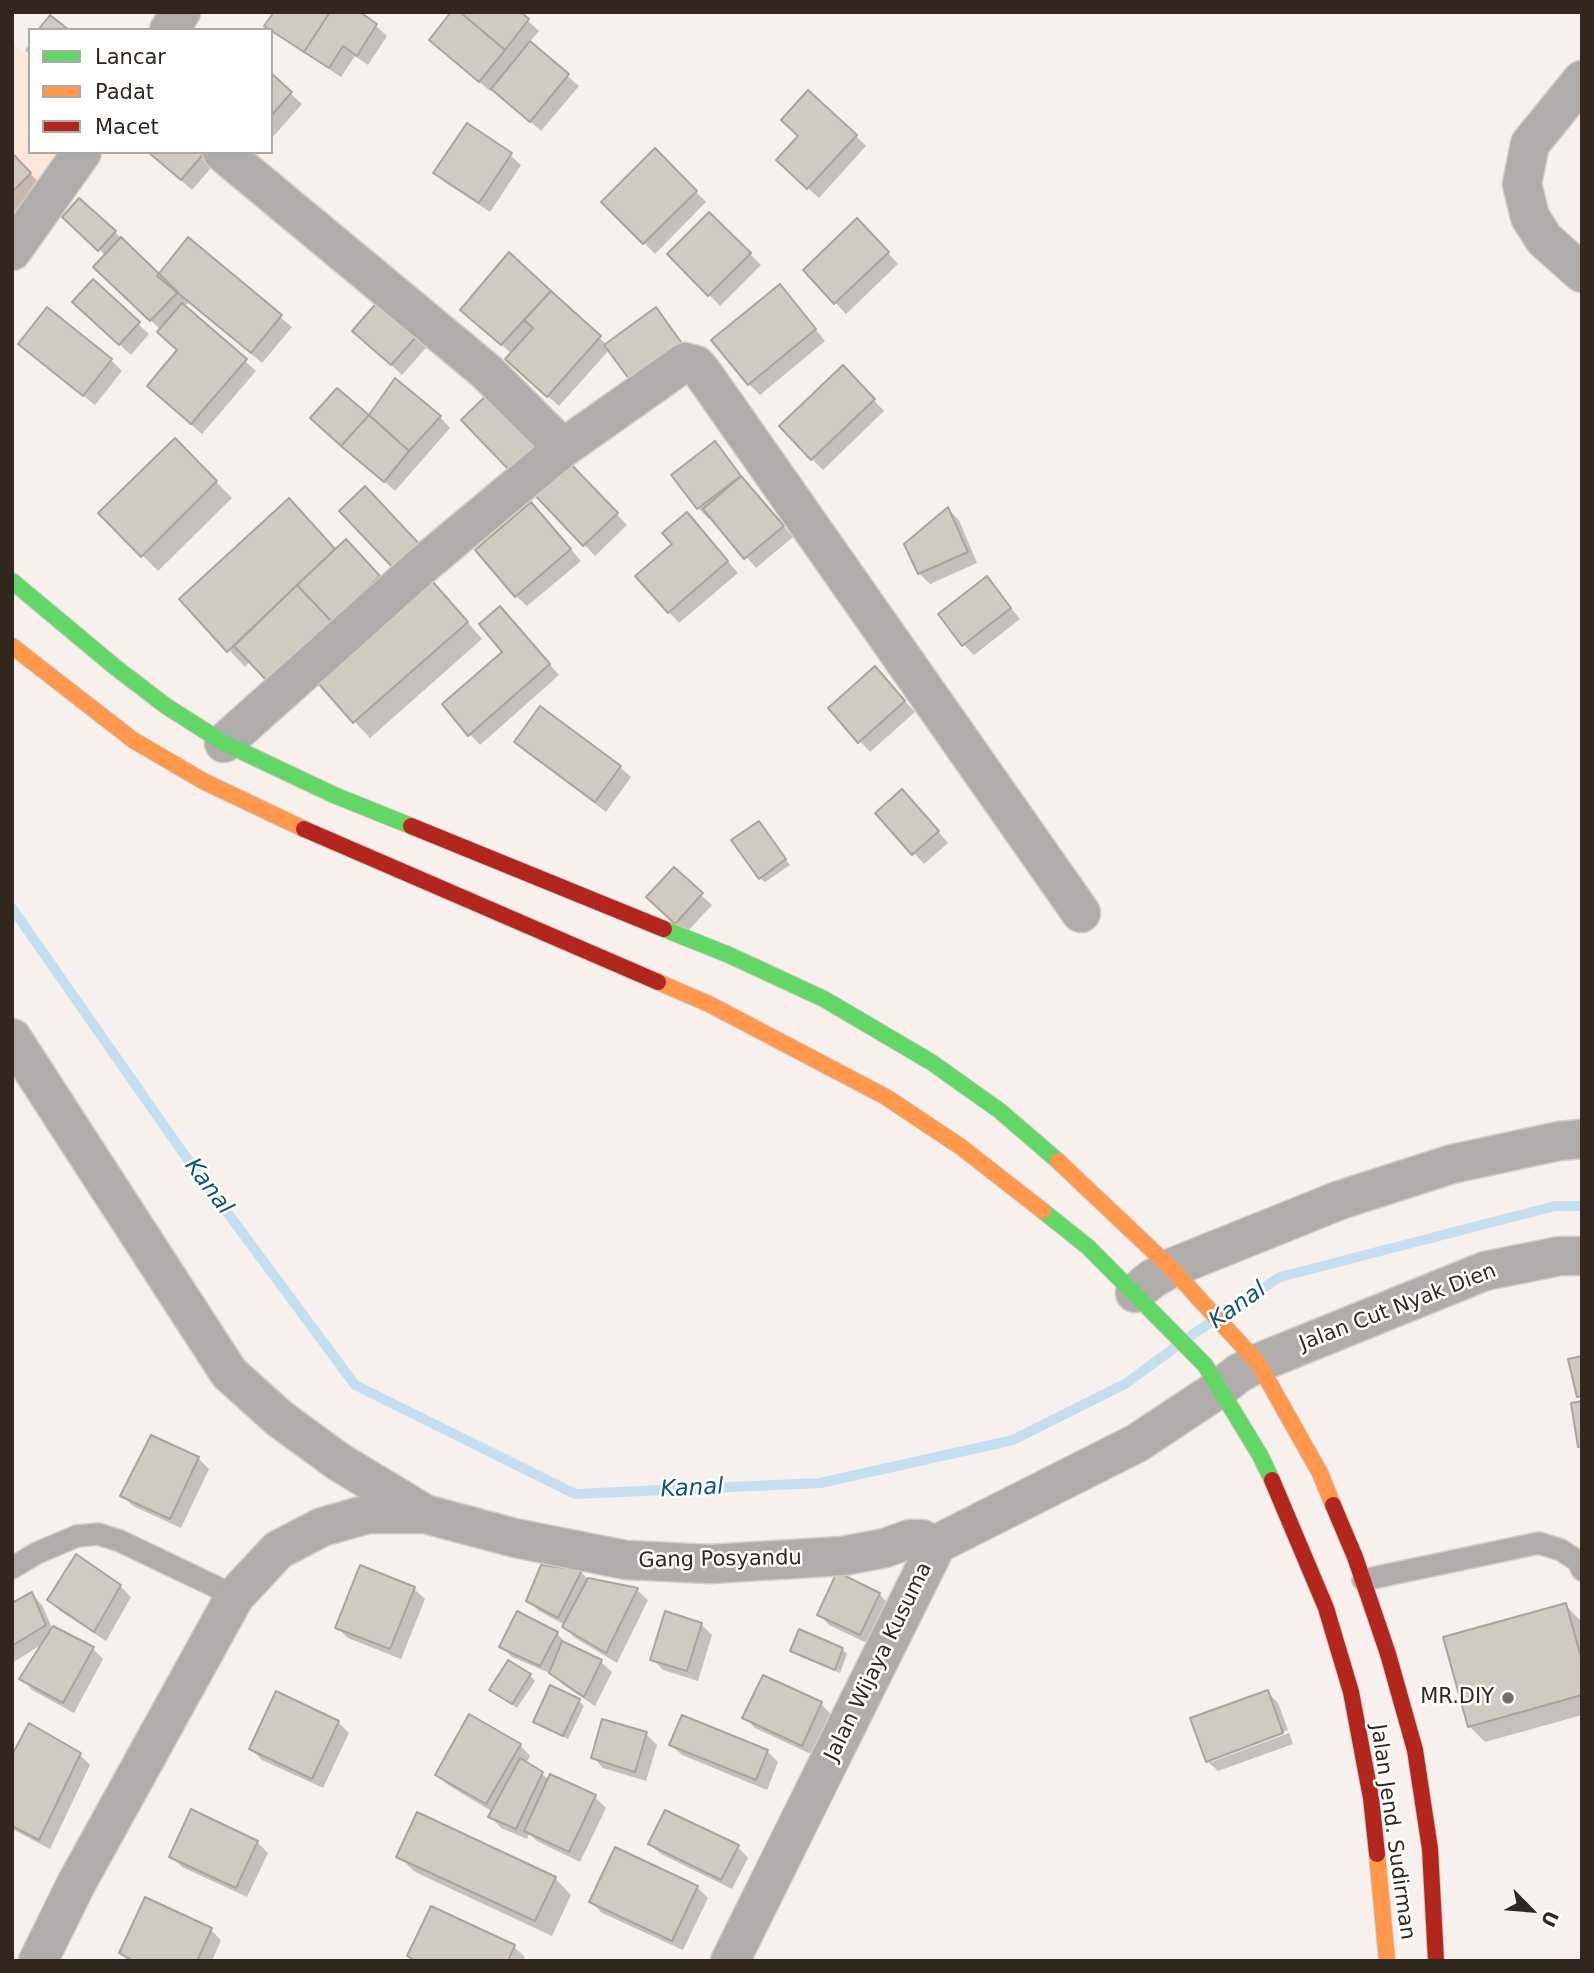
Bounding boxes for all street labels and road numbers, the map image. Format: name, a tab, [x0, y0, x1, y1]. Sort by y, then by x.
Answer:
street label: Jalan Cut Nyak Dien	[1296, 1259, 1500, 1357]
street label: Gang Posyandu	[638, 1546, 802, 1574]
street label: Jalan Wijaya Kusuma	[820, 1558, 938, 1766]
street label: Jalan Jend. Sudirman	[1364, 1723, 1420, 1941]

